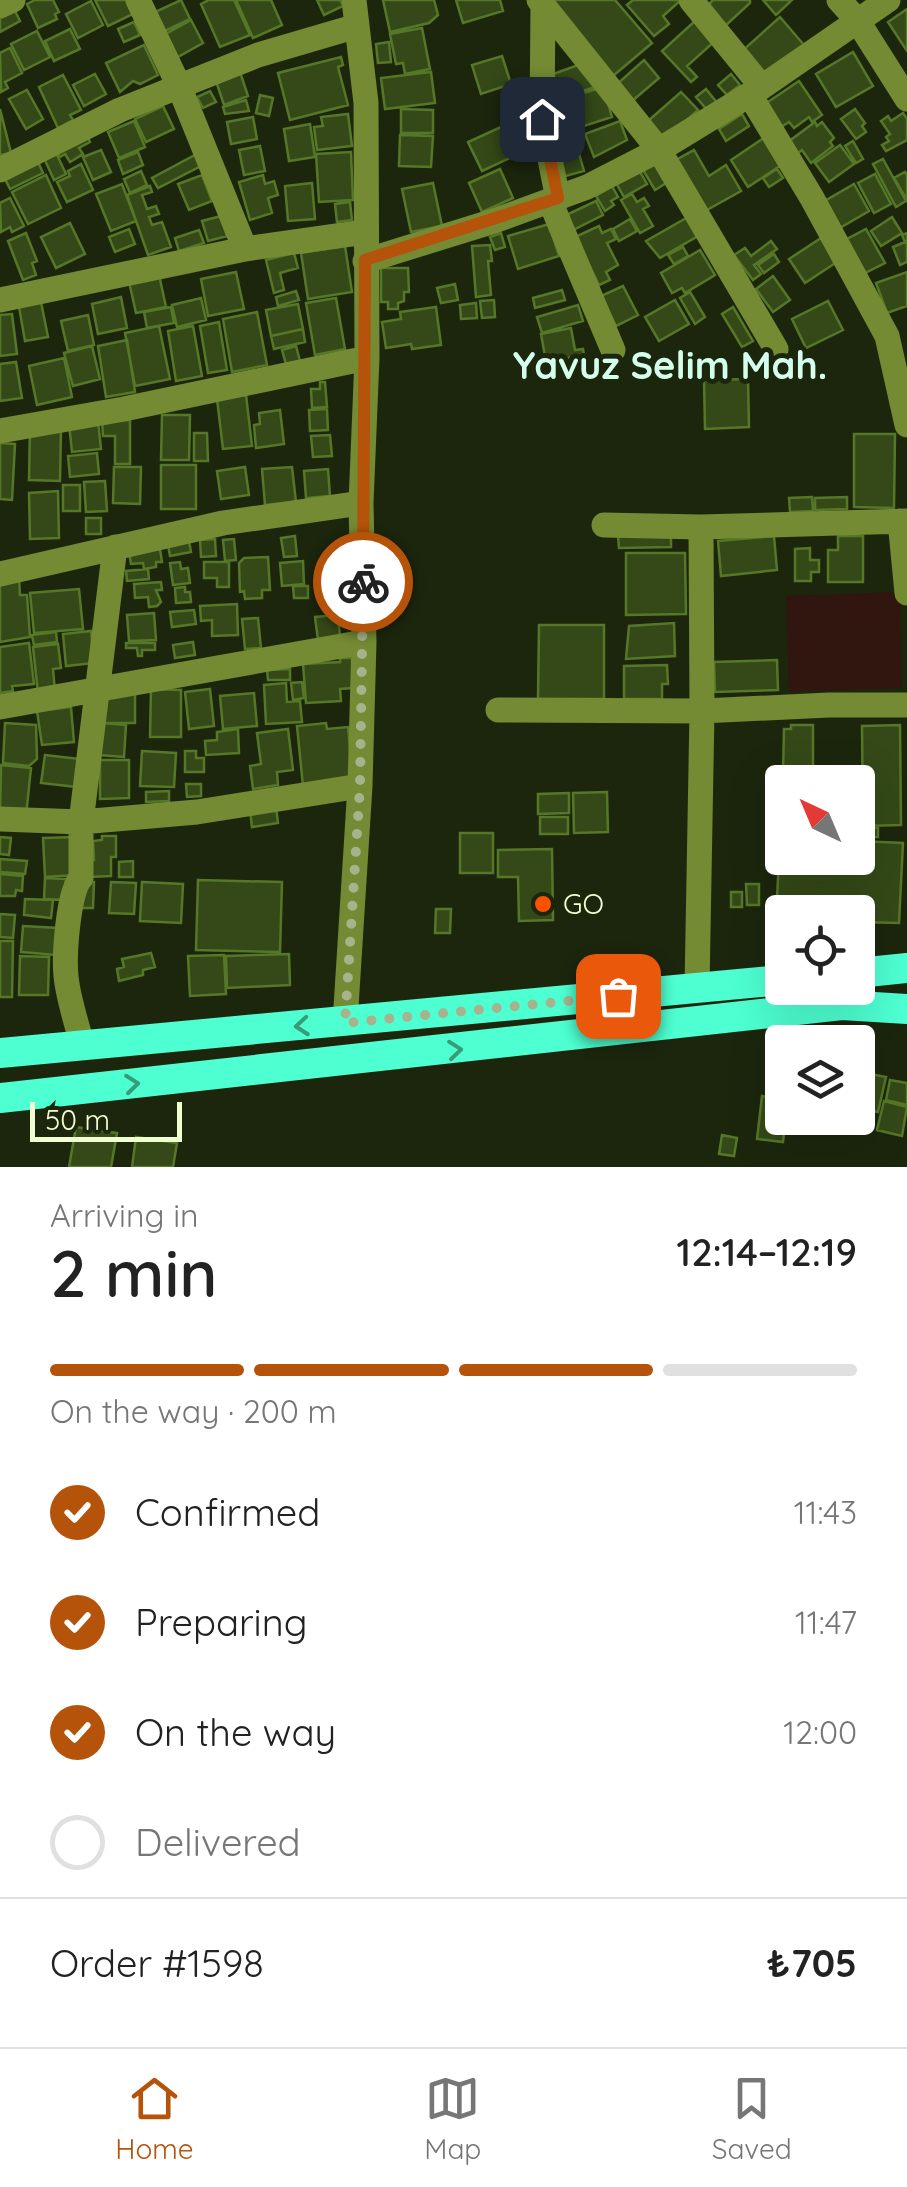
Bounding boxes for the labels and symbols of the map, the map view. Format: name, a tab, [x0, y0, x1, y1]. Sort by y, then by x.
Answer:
pin	[500, 77, 585, 162]
district label: Yavuz Selim Mah.	[513, 341, 827, 389]
courier	[313, 532, 413, 632]
north arrow	[765, 765, 875, 875]
place label: GO	[563, 886, 604, 921]
marker: GO	[532, 893, 554, 915]
pin	[576, 954, 661, 1039]
one-way arrow	[294, 1015, 310, 1037]
one-way arrow	[447, 1039, 463, 1061]
one-way arrow	[124, 1074, 140, 1095]
scale bar	[30, 1097, 182, 1142]

